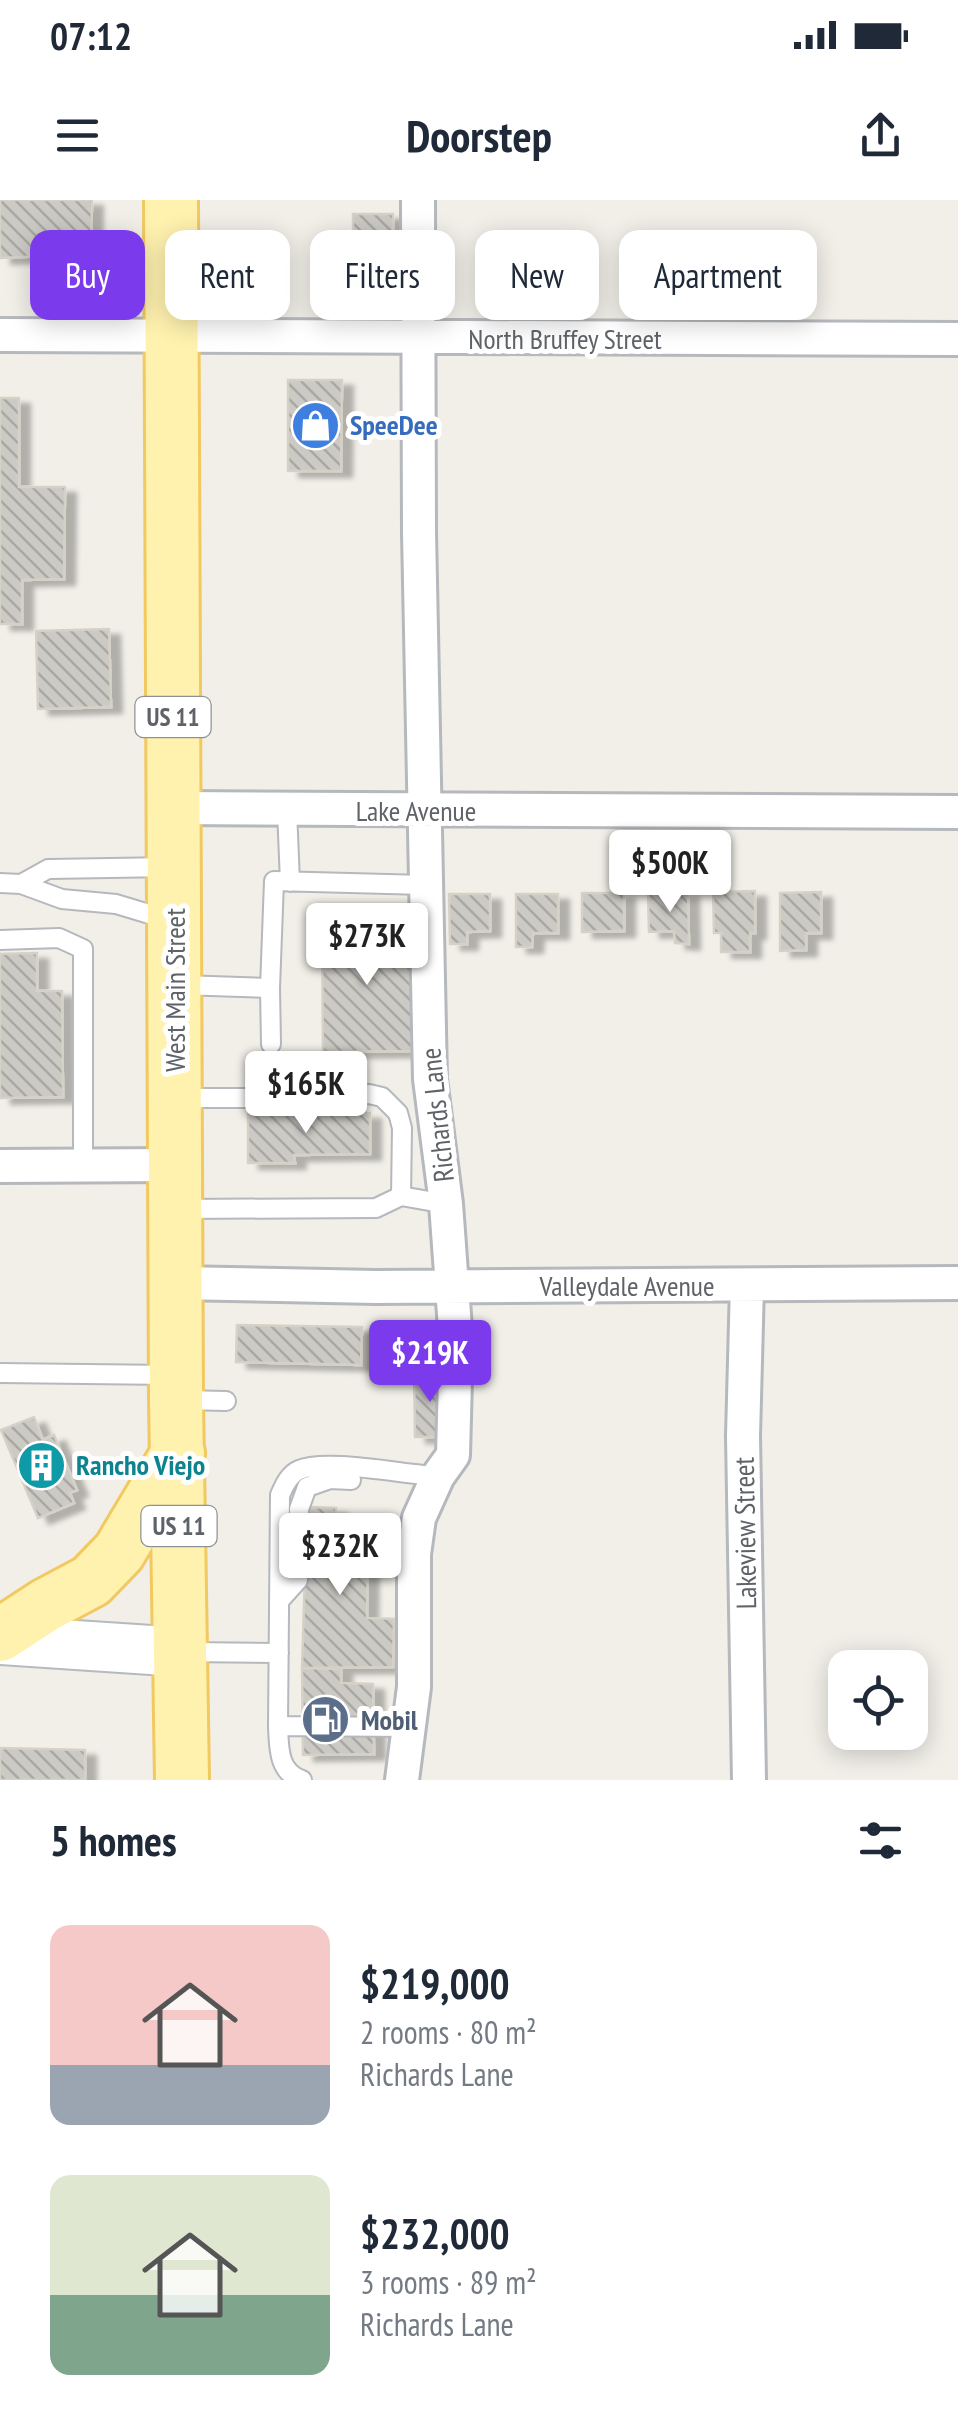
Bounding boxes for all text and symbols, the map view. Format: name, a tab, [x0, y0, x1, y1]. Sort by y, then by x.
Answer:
text: 07:12	[50, 11, 132, 60]
text: Doorstep	[406, 106, 552, 164]
icon: menu	[50, 108, 105, 163]
icon: share	[853, 108, 908, 163]
chip: Buy	[30, 230, 145, 320]
chip: Rent	[165, 230, 290, 320]
chip: Filters	[310, 230, 455, 320]
chip: New	[475, 230, 599, 320]
chip: Apartment	[619, 230, 817, 320]
street label: North Bruffey Street	[468, 320, 662, 357]
shop icon: SpeeDee	[289, 399, 341, 451]
place label: SpeeDee	[350, 406, 438, 443]
road number: US 11	[136, 697, 210, 737]
street label: Lake Avenue	[356, 792, 476, 829]
pin: $500K	[600, 830, 740, 915]
text: $500K	[631, 841, 709, 883]
pin: $273K	[297, 903, 437, 988]
street label: West Main Street	[156, 908, 193, 1072]
text: $273K	[328, 914, 406, 956]
street label: Richards Lane	[411, 1046, 462, 1184]
pin: $165K	[236, 1051, 376, 1136]
text: $165K	[267, 1062, 345, 1104]
street label: Valleydale Avenue	[538, 1267, 715, 1304]
pin: $219K	[360, 1320, 500, 1405]
text: $219K	[391, 1331, 469, 1373]
building icon: Rancho Viejo	[15, 1439, 67, 1491]
place label: Rancho Viejo	[76, 1446, 205, 1483]
street label: Lakeview Street	[725, 1456, 764, 1609]
road number: US 11	[142, 1506, 216, 1546]
pin: $232K	[270, 1513, 410, 1598]
text: $232K	[301, 1524, 379, 1566]
map controls	[828, 1650, 928, 1750]
button: locate	[828, 1650, 928, 1750]
fuel station icon: Mobil	[300, 1694, 352, 1746]
place label: Mobil	[361, 1701, 418, 1738]
text: 5 homes	[50, 1813, 177, 1868]
icon: filters	[853, 1813, 908, 1868]
text: $219,000	[360, 1956, 510, 2011]
icon: home	[130, 1965, 250, 2085]
text: 2 rooms · 80 m²	[360, 2011, 537, 2053]
text: Richards Lane	[360, 2053, 514, 2095]
text: $232,000	[360, 2206, 510, 2261]
icon: home	[130, 2215, 250, 2335]
text: 3 rooms · 89 m²	[360, 2261, 537, 2303]
text: Richards Lane	[360, 2303, 514, 2345]

